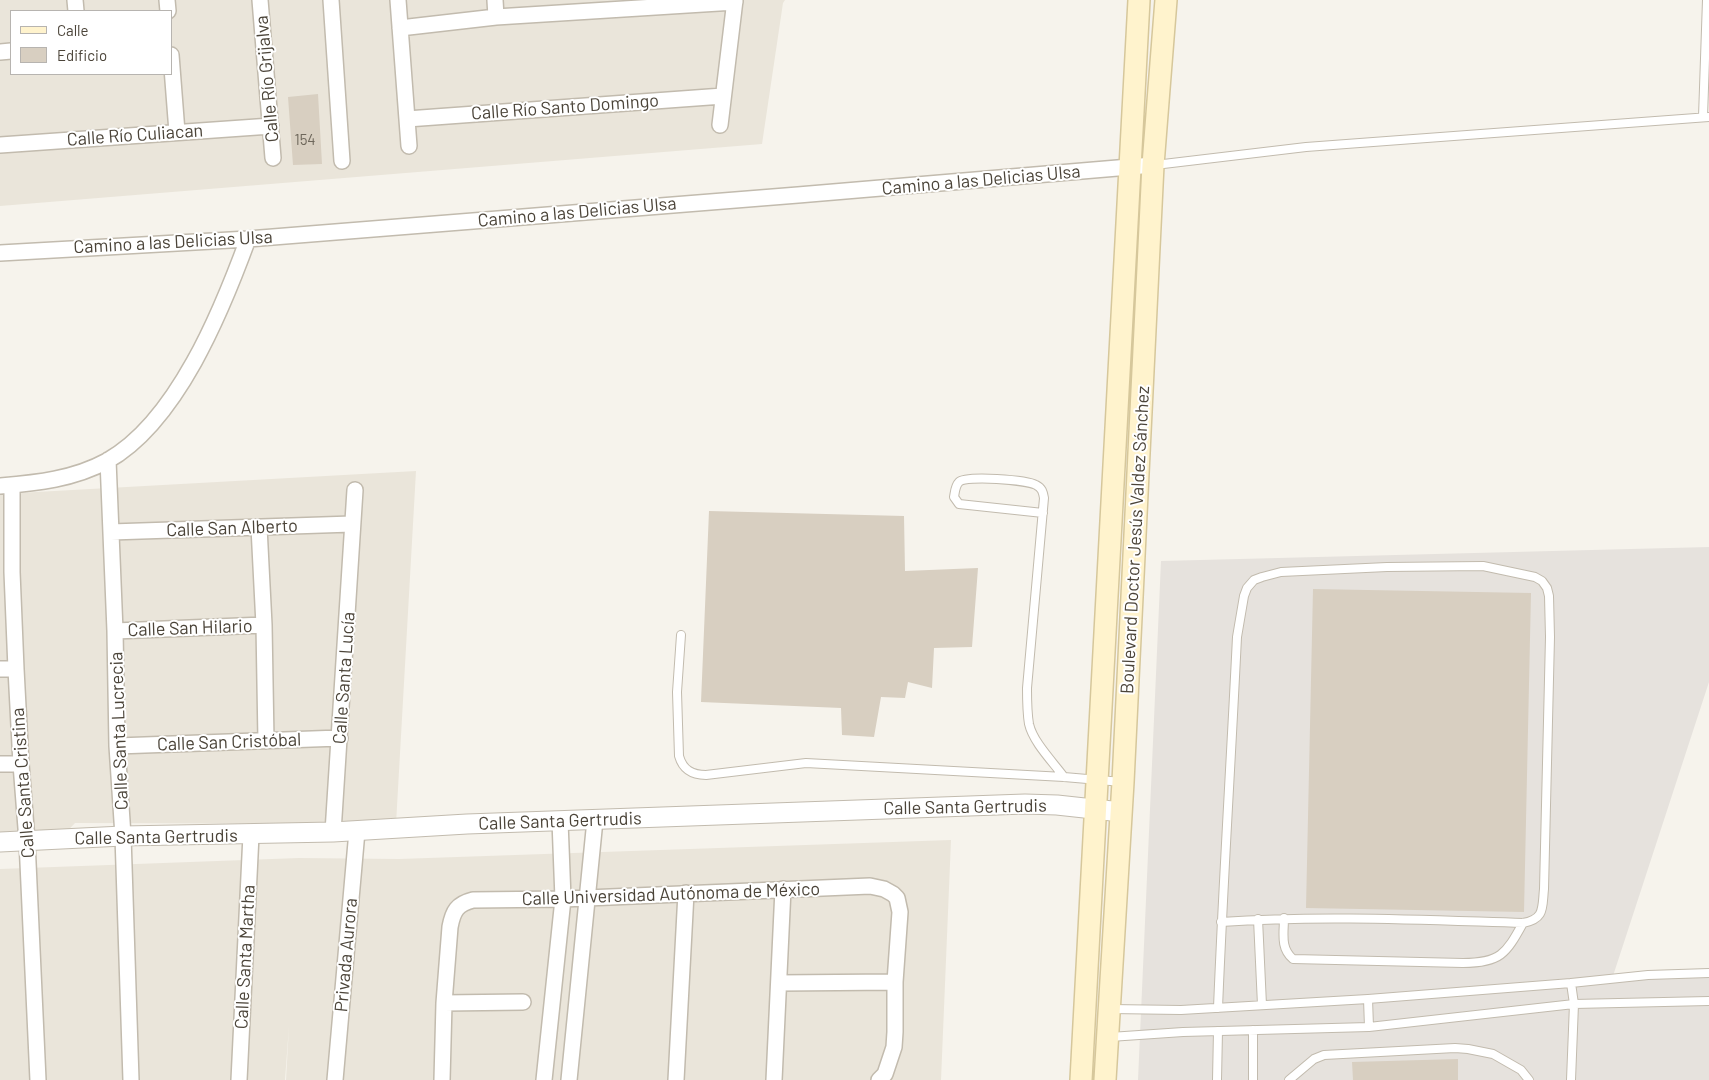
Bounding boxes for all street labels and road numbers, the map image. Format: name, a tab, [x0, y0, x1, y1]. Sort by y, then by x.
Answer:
street label: Calle Río Grijalva	[251, 15, 283, 143]
street label: Calle Río Santo Domingo	[470, 90, 660, 124]
street label: Calle Río Culiacan	[66, 119, 204, 151]
street label: Camino a las Delicias Ulsa	[881, 161, 1081, 199]
street label: Camino a las Delicias Ulsa	[477, 193, 677, 231]
street label: Camino a las Delicias Ulsa	[73, 226, 273, 258]
street label: Boulevard Doctor Jesús Valdez Sánchez	[1116, 385, 1154, 695]
street label: Calle San Alberto	[166, 515, 298, 541]
street label: Calle Santa Lucía	[329, 611, 359, 745]
street label: Calle San Hilario	[127, 615, 253, 641]
street label: Calle Santa Lucrecia	[105, 651, 133, 811]
street label: Calle Santa Cristina	[7, 707, 39, 859]
street label: Calle San Cristóbal	[157, 729, 301, 755]
street label: Calle Santa Gertrudis	[883, 795, 1047, 819]
street label: Calle Santa Gertrudis	[478, 807, 642, 835]
street label: Calle Santa Gertrudis	[74, 825, 238, 849]
street label: Calle Universidad Autónoma de México	[521, 878, 821, 910]
street label: Calle Santa Martha	[230, 884, 260, 1030]
street label: Privada Aurora	[330, 897, 362, 1013]

